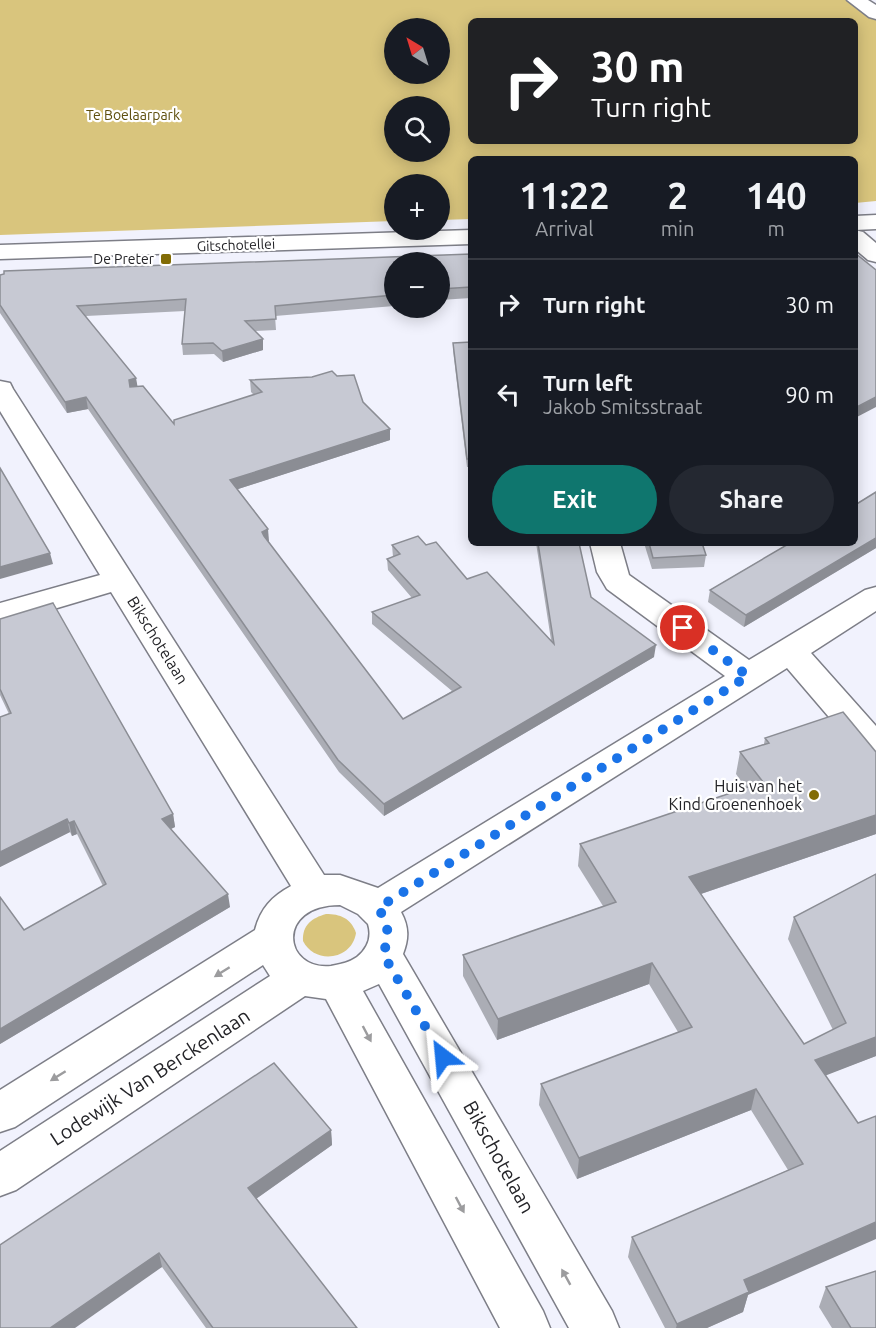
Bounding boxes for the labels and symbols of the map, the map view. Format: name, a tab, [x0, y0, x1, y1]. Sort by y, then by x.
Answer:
north arrow	[384, 18, 450, 84]
park label: Te Boelaarpark	[86, 107, 180, 123]
street label: Gitschotellei	[196, 236, 276, 254]
place label: De Preter	[93, 251, 155, 267]
marker: De Preter	[159, 252, 173, 266]
street label: Bikschotelaan	[124, 593, 192, 687]
pin	[657, 602, 708, 653]
place label: Huis van het Kind Groenenhoek	[669, 777, 803, 813]
marker: Huis van het Kind Groenenhoek	[807, 788, 821, 802]
one-way arrow	[214, 966, 230, 977]
street label: Lodewijk Van Berckenlaan	[46, 1003, 254, 1150]
one-way arrow	[362, 1025, 372, 1042]
position arrow	[411, 1025, 475, 1089]
one-way arrow	[50, 1071, 66, 1082]
street label: Bikschotelaan	[459, 1097, 540, 1217]
one-way arrow	[455, 1197, 465, 1214]
one-way arrow	[561, 1269, 572, 1285]

